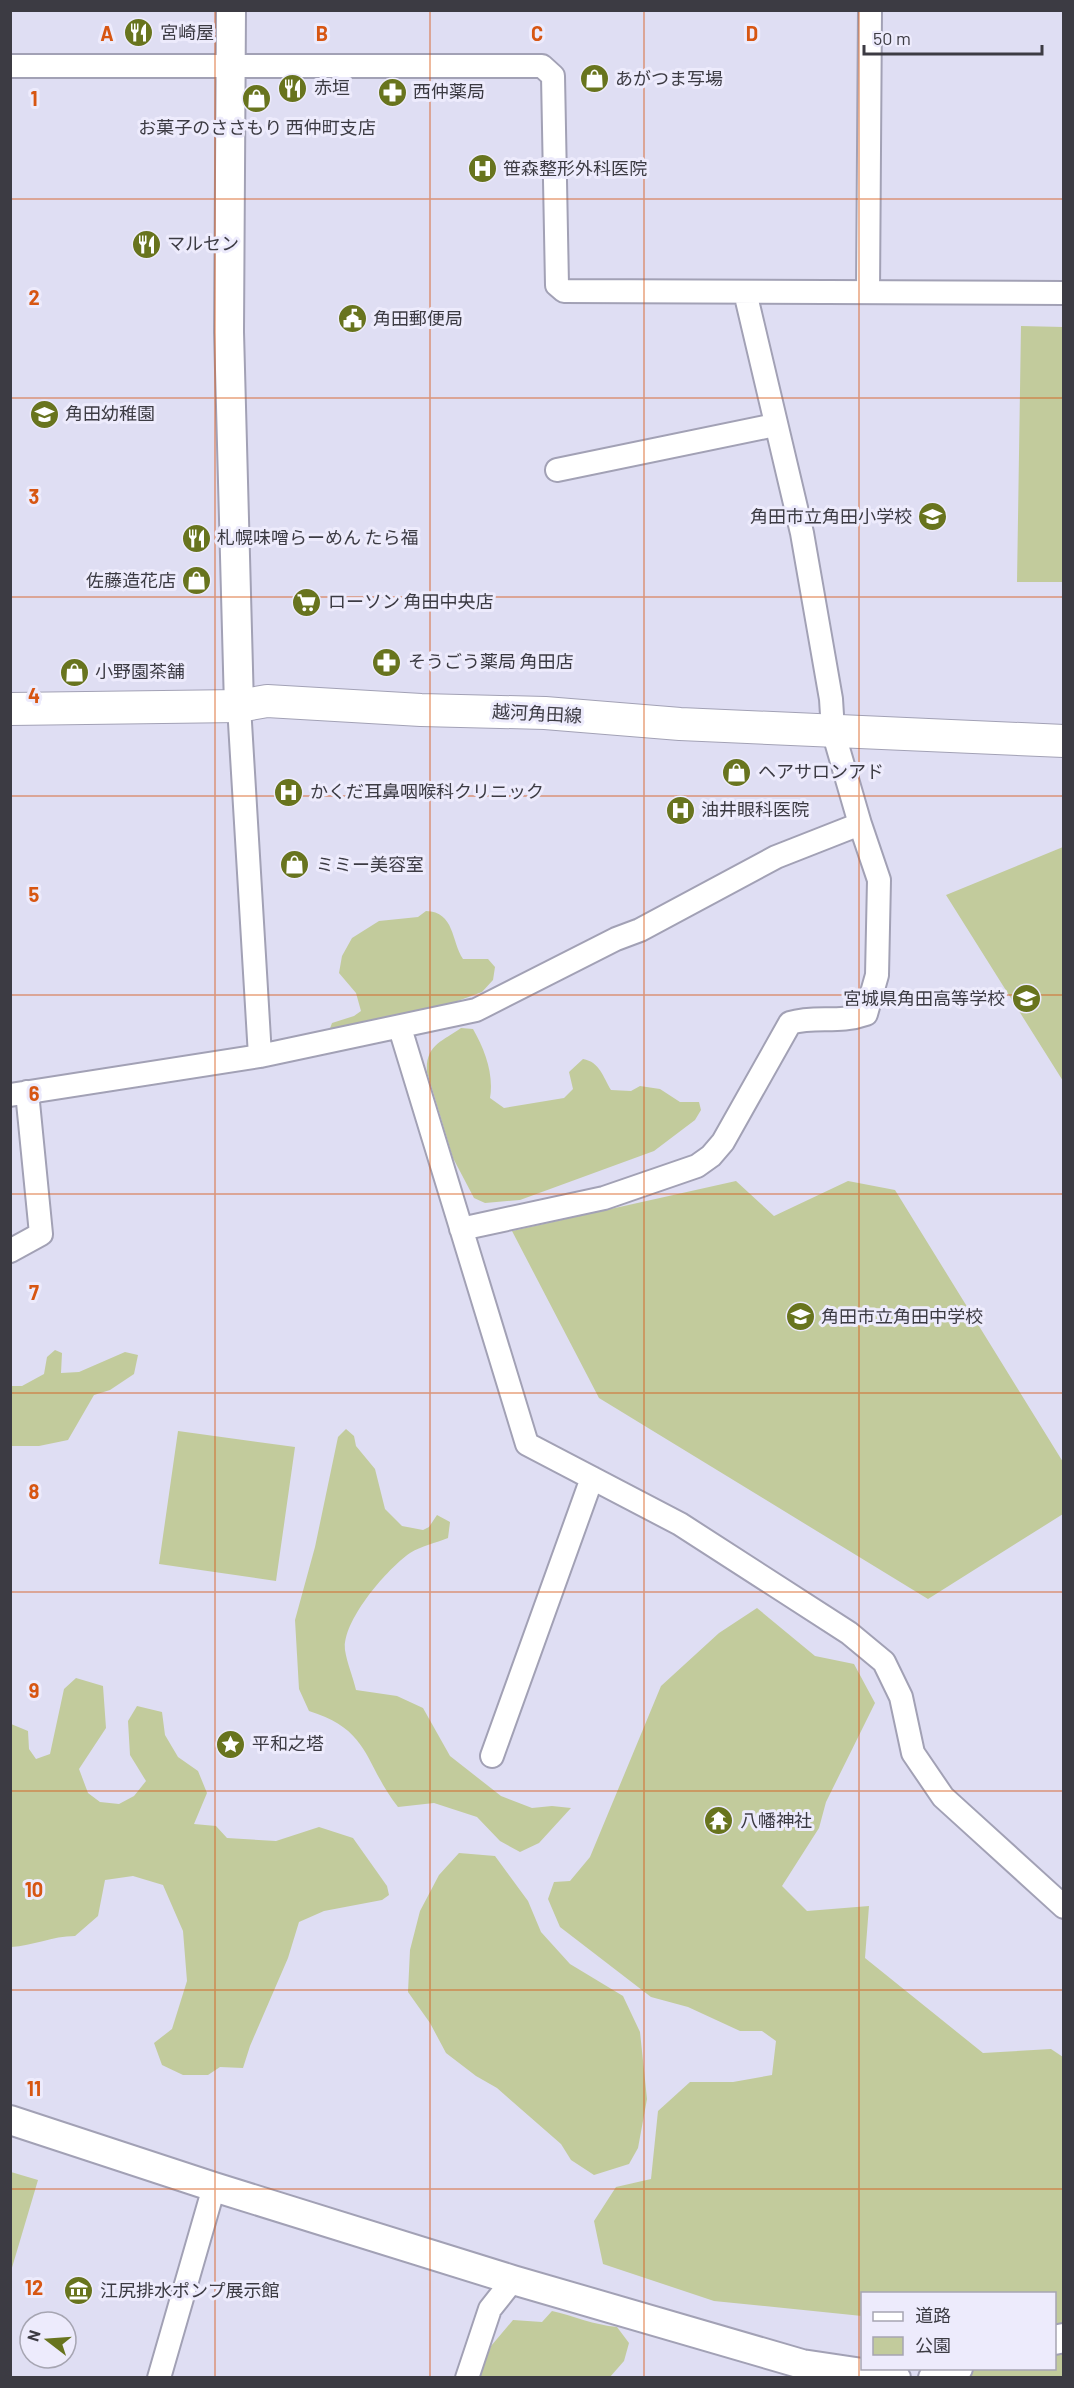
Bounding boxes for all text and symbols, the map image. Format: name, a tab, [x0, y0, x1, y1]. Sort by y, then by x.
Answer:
restaurant icon: 宮崎屋	[123, 17, 155, 49]
scale bar	[864, 18, 1042, 56]
text: A	[100, 21, 114, 45]
place label: 宮崎屋	[160, 21, 214, 43]
text: B	[316, 21, 328, 45]
text: C	[531, 21, 543, 45]
text: D	[746, 21, 758, 45]
text: 50 m	[873, 27, 911, 49]
shop icon: あがつま写場	[578, 63, 610, 95]
place label: あがつま写場	[615, 67, 723, 89]
restaurant icon: 赤垣	[277, 72, 309, 104]
place label: 赤垣	[314, 76, 350, 98]
pharmacy icon: 西仲薬局	[376, 76, 408, 108]
place label: 西仲薬局	[413, 80, 485, 102]
shop icon: お菓子のささもり 西仲町支店	[241, 83, 273, 115]
text: 1	[30, 86, 38, 110]
place label: お菓子のささもり 西仲町支店	[138, 116, 376, 138]
hospital icon: 笹森整形外科医院	[466, 153, 498, 185]
place label: 笹森整形外科医院	[503, 157, 647, 179]
restaurant icon: マルセン	[130, 228, 162, 260]
place label: マルセン	[167, 232, 239, 254]
text: 2	[28, 285, 40, 309]
public building icon: 角田郵便局	[336, 303, 368, 335]
place label: 角田郵便局	[373, 307, 463, 329]
school or university icon: 角田幼稚園	[28, 398, 60, 430]
place label: 角田幼稚園	[65, 402, 155, 424]
text: 3	[29, 484, 39, 508]
school or university icon: 角田市立角田小学校	[917, 501, 949, 533]
place label: 角田市立角田小学校	[750, 505, 912, 527]
restaurant icon: 札幌味噌らーめん たら福	[180, 522, 212, 554]
place label: 札幌味噌らーめん たら福	[217, 526, 419, 548]
shop icon: 佐藤造花店	[181, 565, 213, 597]
place label: 佐藤造花店	[86, 569, 176, 591]
supermarket icon: ローソン 角田中央店	[291, 586, 323, 618]
place label: ローソン 角田中央店	[328, 590, 494, 612]
pharmacy icon: そうごう薬局 角田店	[371, 646, 403, 678]
place label: そうごう薬局 角田店	[408, 650, 574, 672]
shop icon: 小野園茶舗	[58, 656, 90, 688]
place label: 小野園茶舗	[95, 660, 185, 682]
text: 4	[28, 683, 40, 707]
street label: 越河角田線	[492, 700, 583, 726]
shop icon: ヘアサロンアド	[721, 756, 753, 788]
place label: ヘアサロンアド	[758, 760, 884, 782]
hospital icon: かくだ耳鼻咽喉科クリニック	[273, 776, 305, 808]
place label: かくだ耳鼻咽喉科クリニック	[310, 780, 544, 802]
hospital icon: 油井眼科医院	[664, 794, 696, 826]
place label: 油井眼科医院	[701, 798, 809, 820]
shop icon: ミミー美容室	[279, 849, 311, 881]
place label: ミミー美容室	[316, 853, 424, 875]
text: 5	[29, 882, 40, 906]
school or university icon: 宮城県角田高等学校	[1010, 983, 1042, 1015]
place label: 宮城県角田高等学校	[843, 987, 1005, 1009]
text: 6	[29, 1081, 40, 1105]
text: 7	[29, 1280, 39, 1304]
school or university icon: 角田市立角田中学校	[784, 1301, 816, 1333]
place label: 角田市立角田中学校	[821, 1305, 983, 1327]
text: 8	[29, 1479, 40, 1503]
text: 9	[29, 1678, 39, 1702]
place icon: 平和之塔	[215, 1728, 247, 1760]
place label: 平和之塔	[252, 1732, 324, 1754]
temple icon: 八幡神社	[703, 1805, 735, 1837]
place label: 八幡神社	[740, 1809, 812, 1831]
text: 10	[25, 1877, 43, 1901]
text: 11	[27, 2076, 41, 2100]
text: 12	[25, 2275, 43, 2299]
museum icon: 江尻排水ポンプ展示館	[63, 2275, 95, 2307]
place label: 江尻排水ポンプ展示館	[100, 2279, 279, 2301]
legend	[861, 2292, 1056, 2370]
text: 道路	[915, 2304, 951, 2326]
north arrow	[18, 2310, 78, 2370]
text: N	[23, 2328, 44, 2343]
text: 公園	[915, 2334, 951, 2356]

